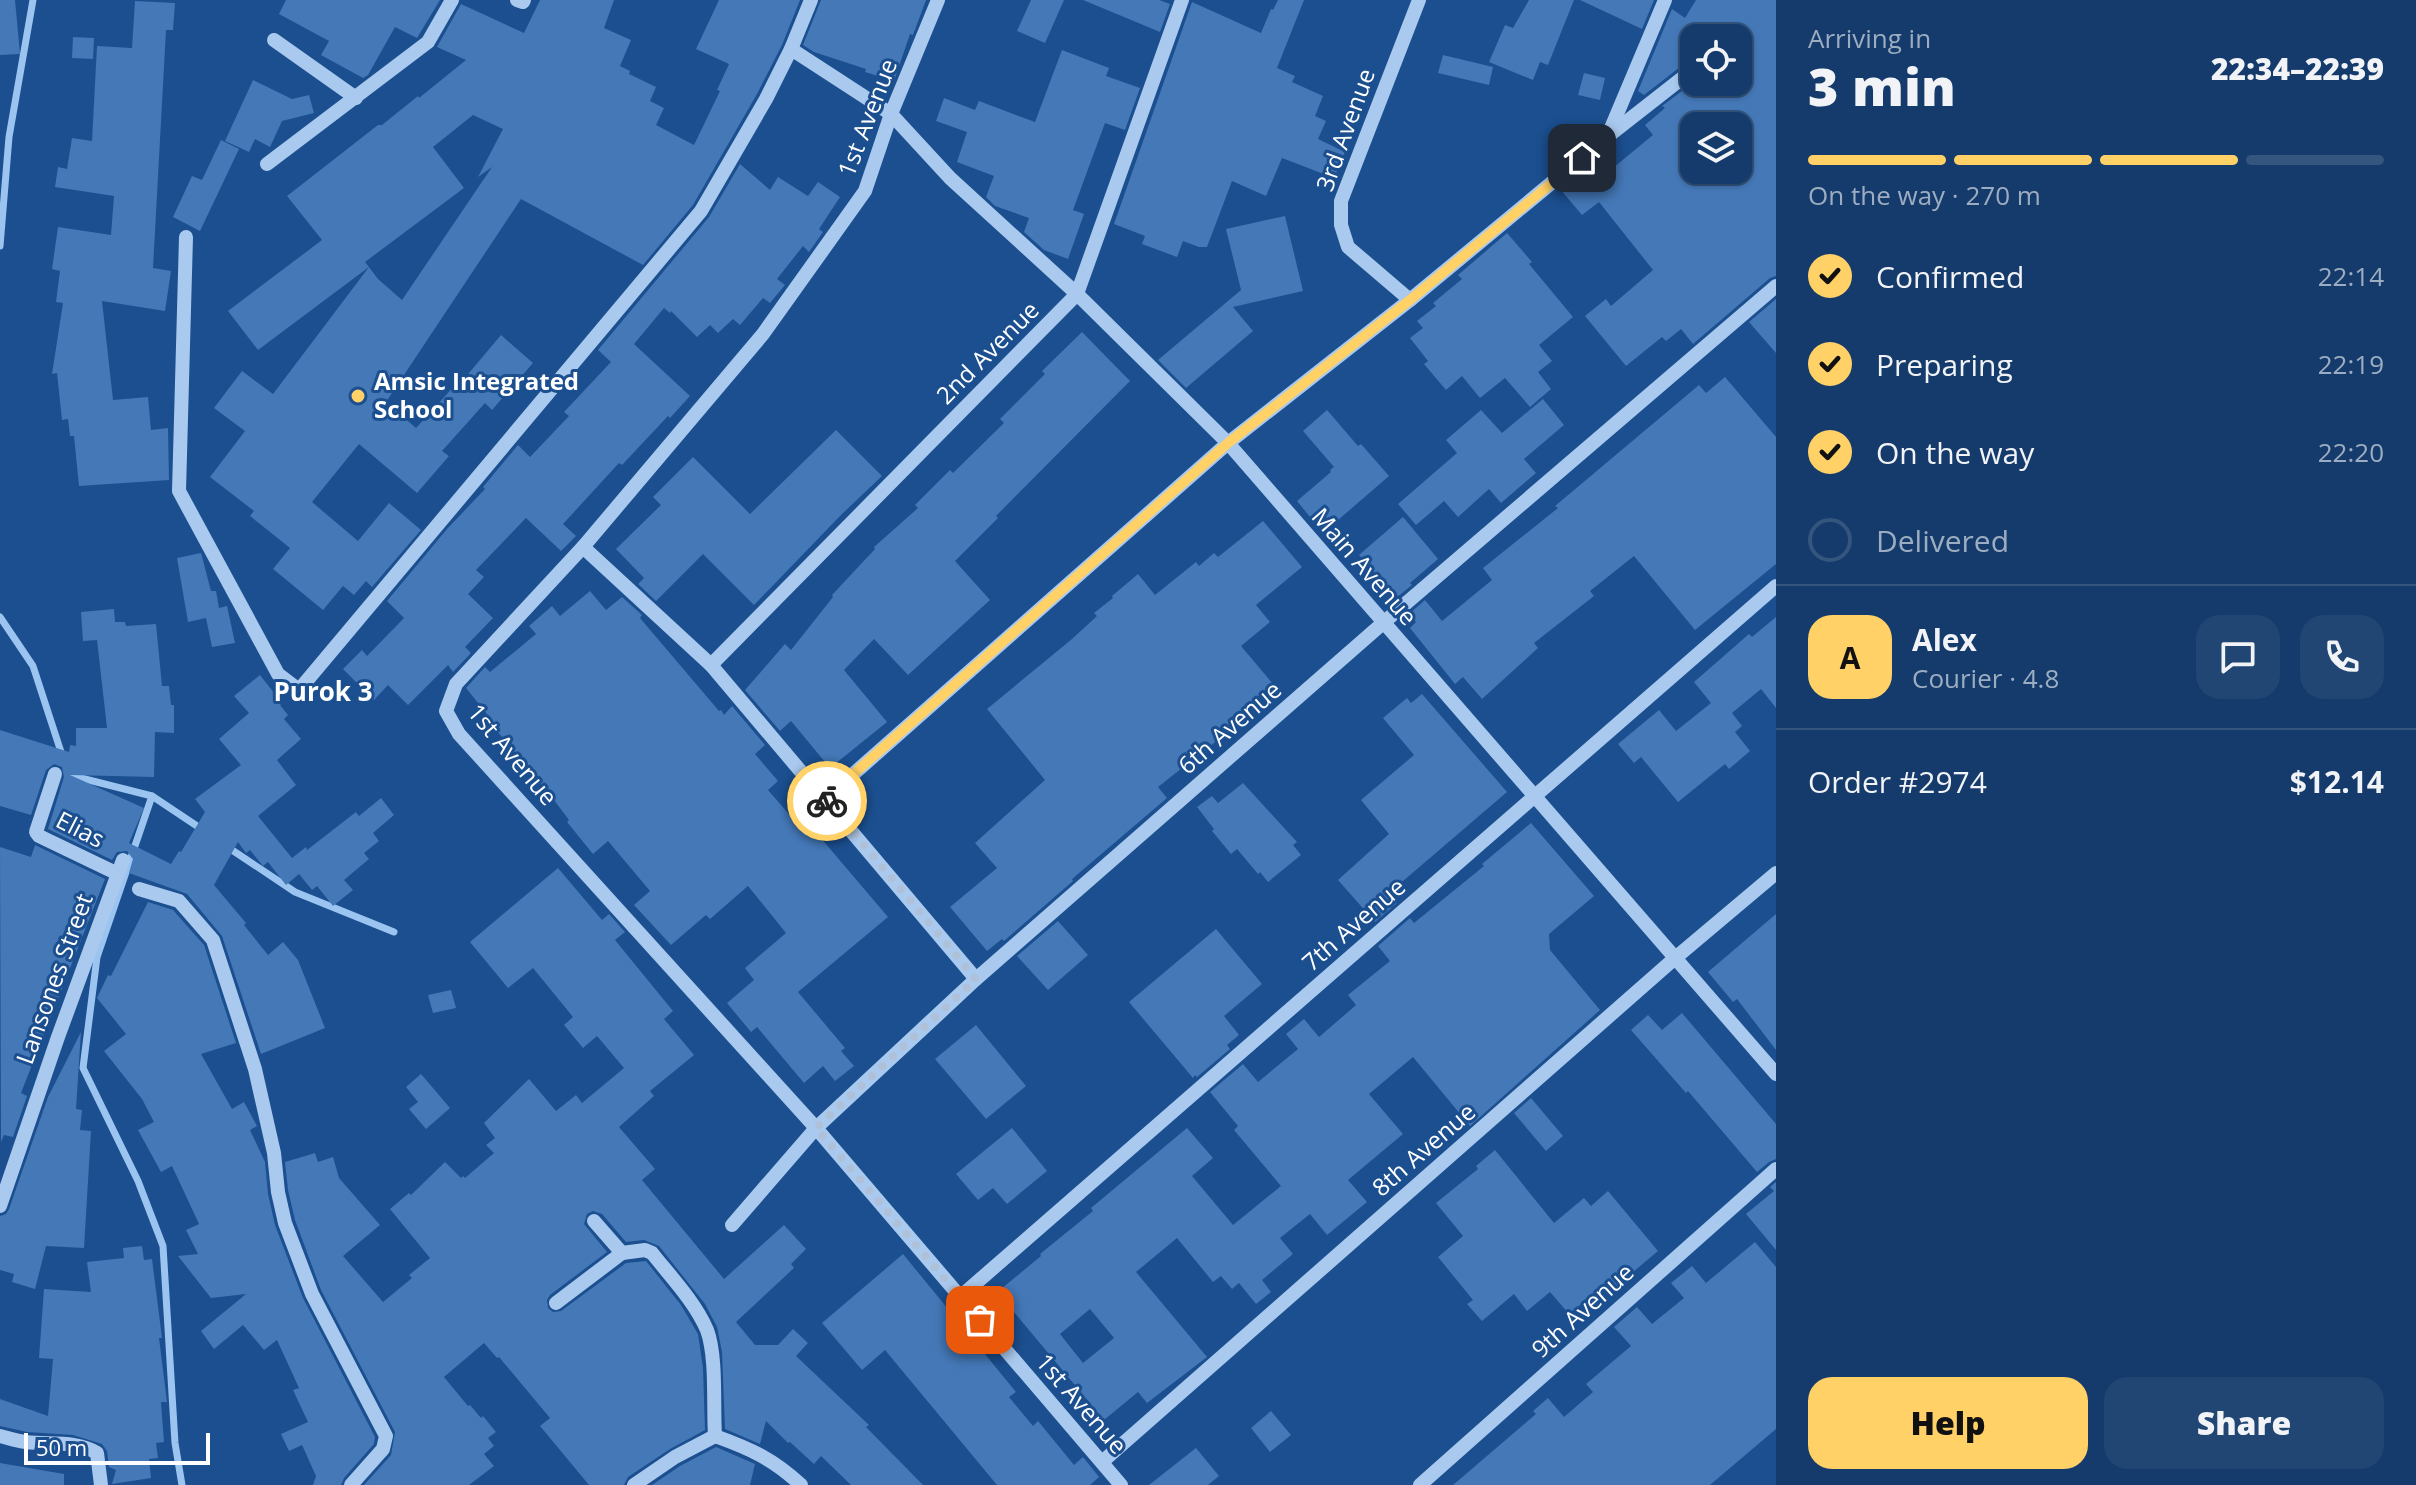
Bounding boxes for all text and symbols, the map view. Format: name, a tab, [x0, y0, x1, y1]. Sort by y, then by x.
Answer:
text: Arriving in	[1808, 20, 1931, 56]
map controls	[1680, 24, 1752, 184]
button: locate	[1680, 24, 1752, 96]
text: 22:34–22:39	[2211, 48, 2384, 89]
text: 3 min	[1808, 50, 1956, 121]
street label: 1st Avenue	[829, 54, 904, 181]
street label: 3rd Avenue	[1307, 64, 1382, 195]
button: layers	[1680, 112, 1752, 184]
pin	[1548, 124, 1616, 192]
icon: home	[1560, 136, 1604, 180]
text: On the way · 270 m	[1808, 177, 2041, 213]
icon: check	[1808, 254, 1852, 298]
text: Confirmed	[1876, 256, 2024, 297]
text: 22:14	[2318, 258, 2384, 294]
street label: 2nd Avenue	[928, 293, 1046, 411]
icon: check	[1808, 342, 1852, 386]
text: Preparing	[1876, 344, 2013, 385]
text: 22:19	[2318, 346, 2384, 382]
place label: Amsic Integrated School	[374, 364, 579, 425]
marker: Amsic Integrated School	[349, 387, 367, 405]
icon: check	[1808, 430, 1852, 474]
text: On the way	[1876, 432, 2034, 473]
text: 22:20	[2318, 434, 2384, 470]
street label: Main Avenue	[1305, 500, 1425, 632]
text: Delivered	[1876, 520, 2009, 561]
button: chat	[2196, 615, 2280, 699]
button: phone	[2300, 615, 2384, 699]
text: Alex	[1912, 619, 1977, 660]
text: A	[1840, 637, 1860, 678]
text: Courier · 4.8	[1912, 660, 2059, 696]
district label: Purok 3	[273, 673, 373, 709]
street label: 6th Avenue	[1170, 673, 1288, 781]
street label: 1st Avenue	[461, 696, 565, 812]
courier	[787, 761, 867, 841]
text: Order #2974	[1808, 761, 1987, 802]
text: $12.14	[2290, 761, 2384, 802]
icon: bike	[805, 779, 849, 823]
street label: Elias	[51, 803, 111, 855]
street label: 7th Avenue	[1294, 870, 1412, 978]
street label: Lansones Street	[7, 889, 100, 1068]
street label: 8th Avenue	[1364, 1095, 1482, 1203]
street label: 9th Avenue	[1524, 1255, 1640, 1365]
pin	[946, 1286, 1014, 1354]
icon: bag	[958, 1298, 1002, 1342]
street label: 1st Avenue	[1029, 1346, 1135, 1460]
button: Help	[1808, 1377, 2088, 1469]
button: Share	[2104, 1377, 2384, 1469]
scale bar	[24, 1429, 210, 1465]
text: 50 m	[36, 1432, 87, 1462]

